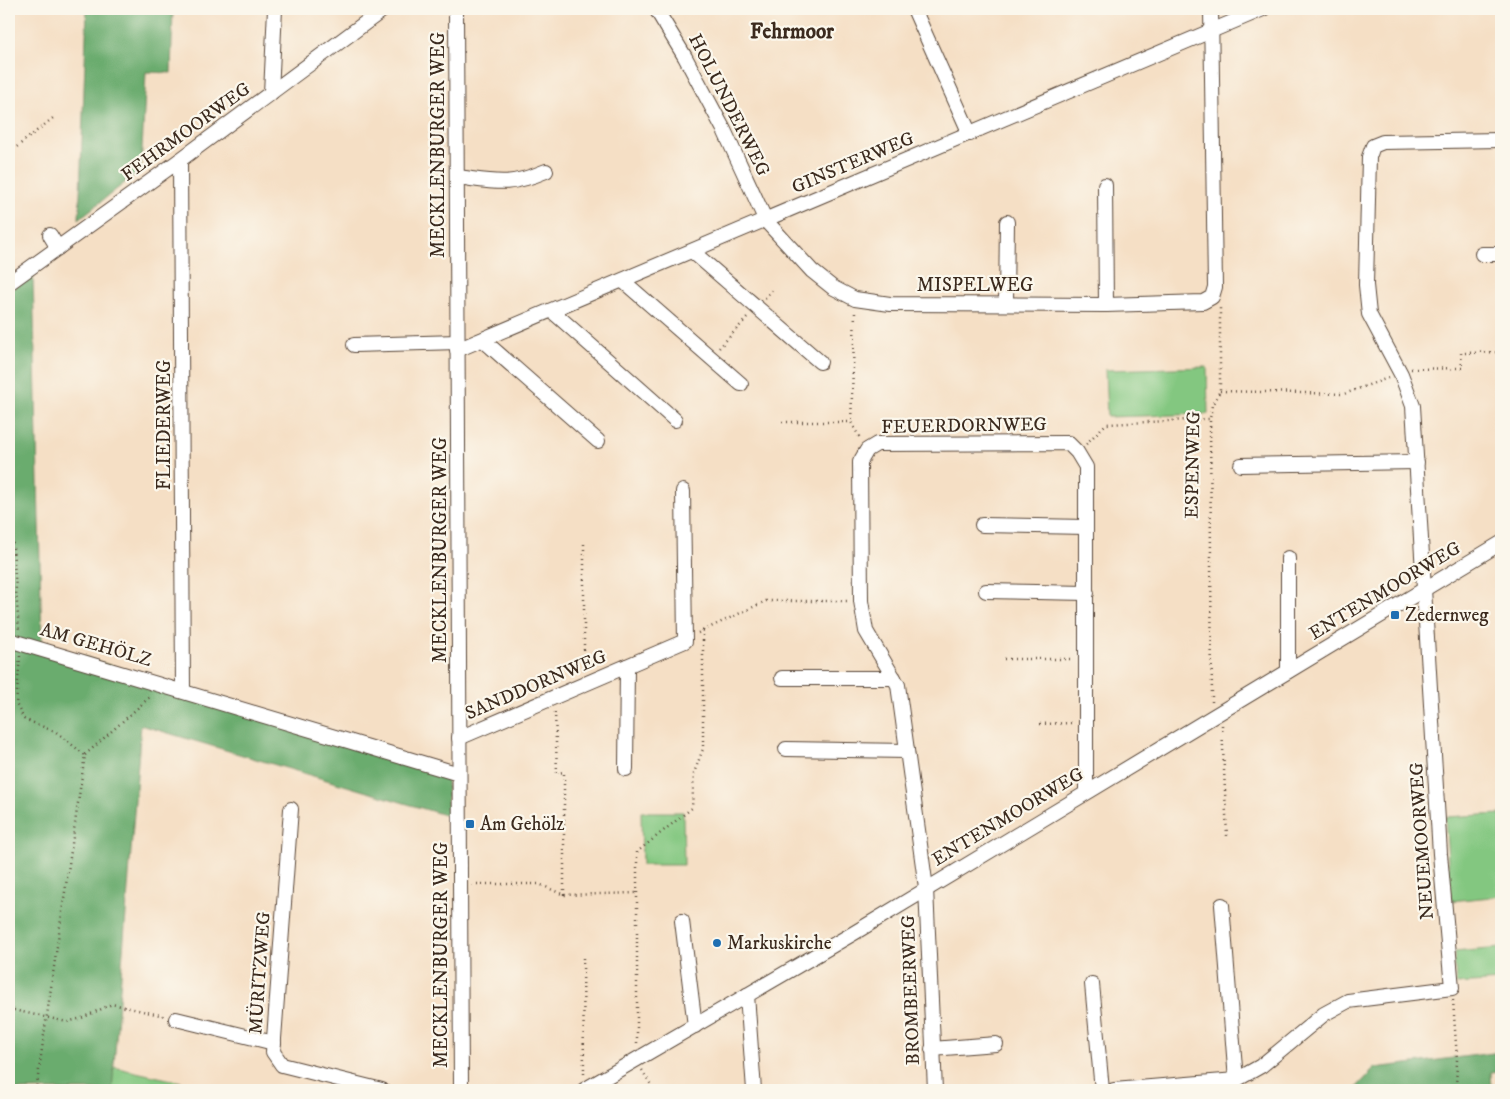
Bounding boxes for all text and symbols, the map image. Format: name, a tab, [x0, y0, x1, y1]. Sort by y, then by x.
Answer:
district label: Fehrmoor	[750, 19, 835, 45]
street label: HOLUNDERWEG	[683, 30, 775, 180]
street label: MECKLENBURGER WEG	[427, 32, 450, 258]
street label: FEHRMOORWEG	[117, 77, 255, 187]
street label: GINSTERWEG	[788, 127, 918, 199]
street label: MISPELWEG	[917, 274, 1033, 297]
street label: FLIEDERWEG	[153, 360, 176, 490]
street label: ESPENWEG	[1181, 411, 1205, 519]
street label: FEUERDORNWEG	[881, 413, 1047, 439]
street label: MECKLENBURGER WEG	[429, 437, 452, 663]
street label: ENTENMOORWEG	[1305, 537, 1465, 645]
place label: Zedernweg	[1405, 604, 1489, 627]
marker: Zedernweg	[1389, 609, 1401, 621]
street label: AM GEHÖLZ	[37, 617, 155, 672]
street label: SANDDORNWEG	[462, 645, 610, 725]
street label: NEUEMOORWEG	[1405, 762, 1439, 920]
street label: ENTENMOORWEG	[928, 763, 1088, 871]
place label: Am Gehölz	[480, 813, 565, 836]
marker: Am Gehölz	[464, 818, 476, 830]
street label: MECKLENBURGER WEG	[430, 842, 453, 1068]
street label: MÜRITZWEG	[243, 911, 276, 1035]
street label: BROMBEERWEG	[897, 914, 925, 1066]
place label: Markuskirche	[727, 932, 832, 955]
marker: Markuskirche	[711, 937, 723, 949]

